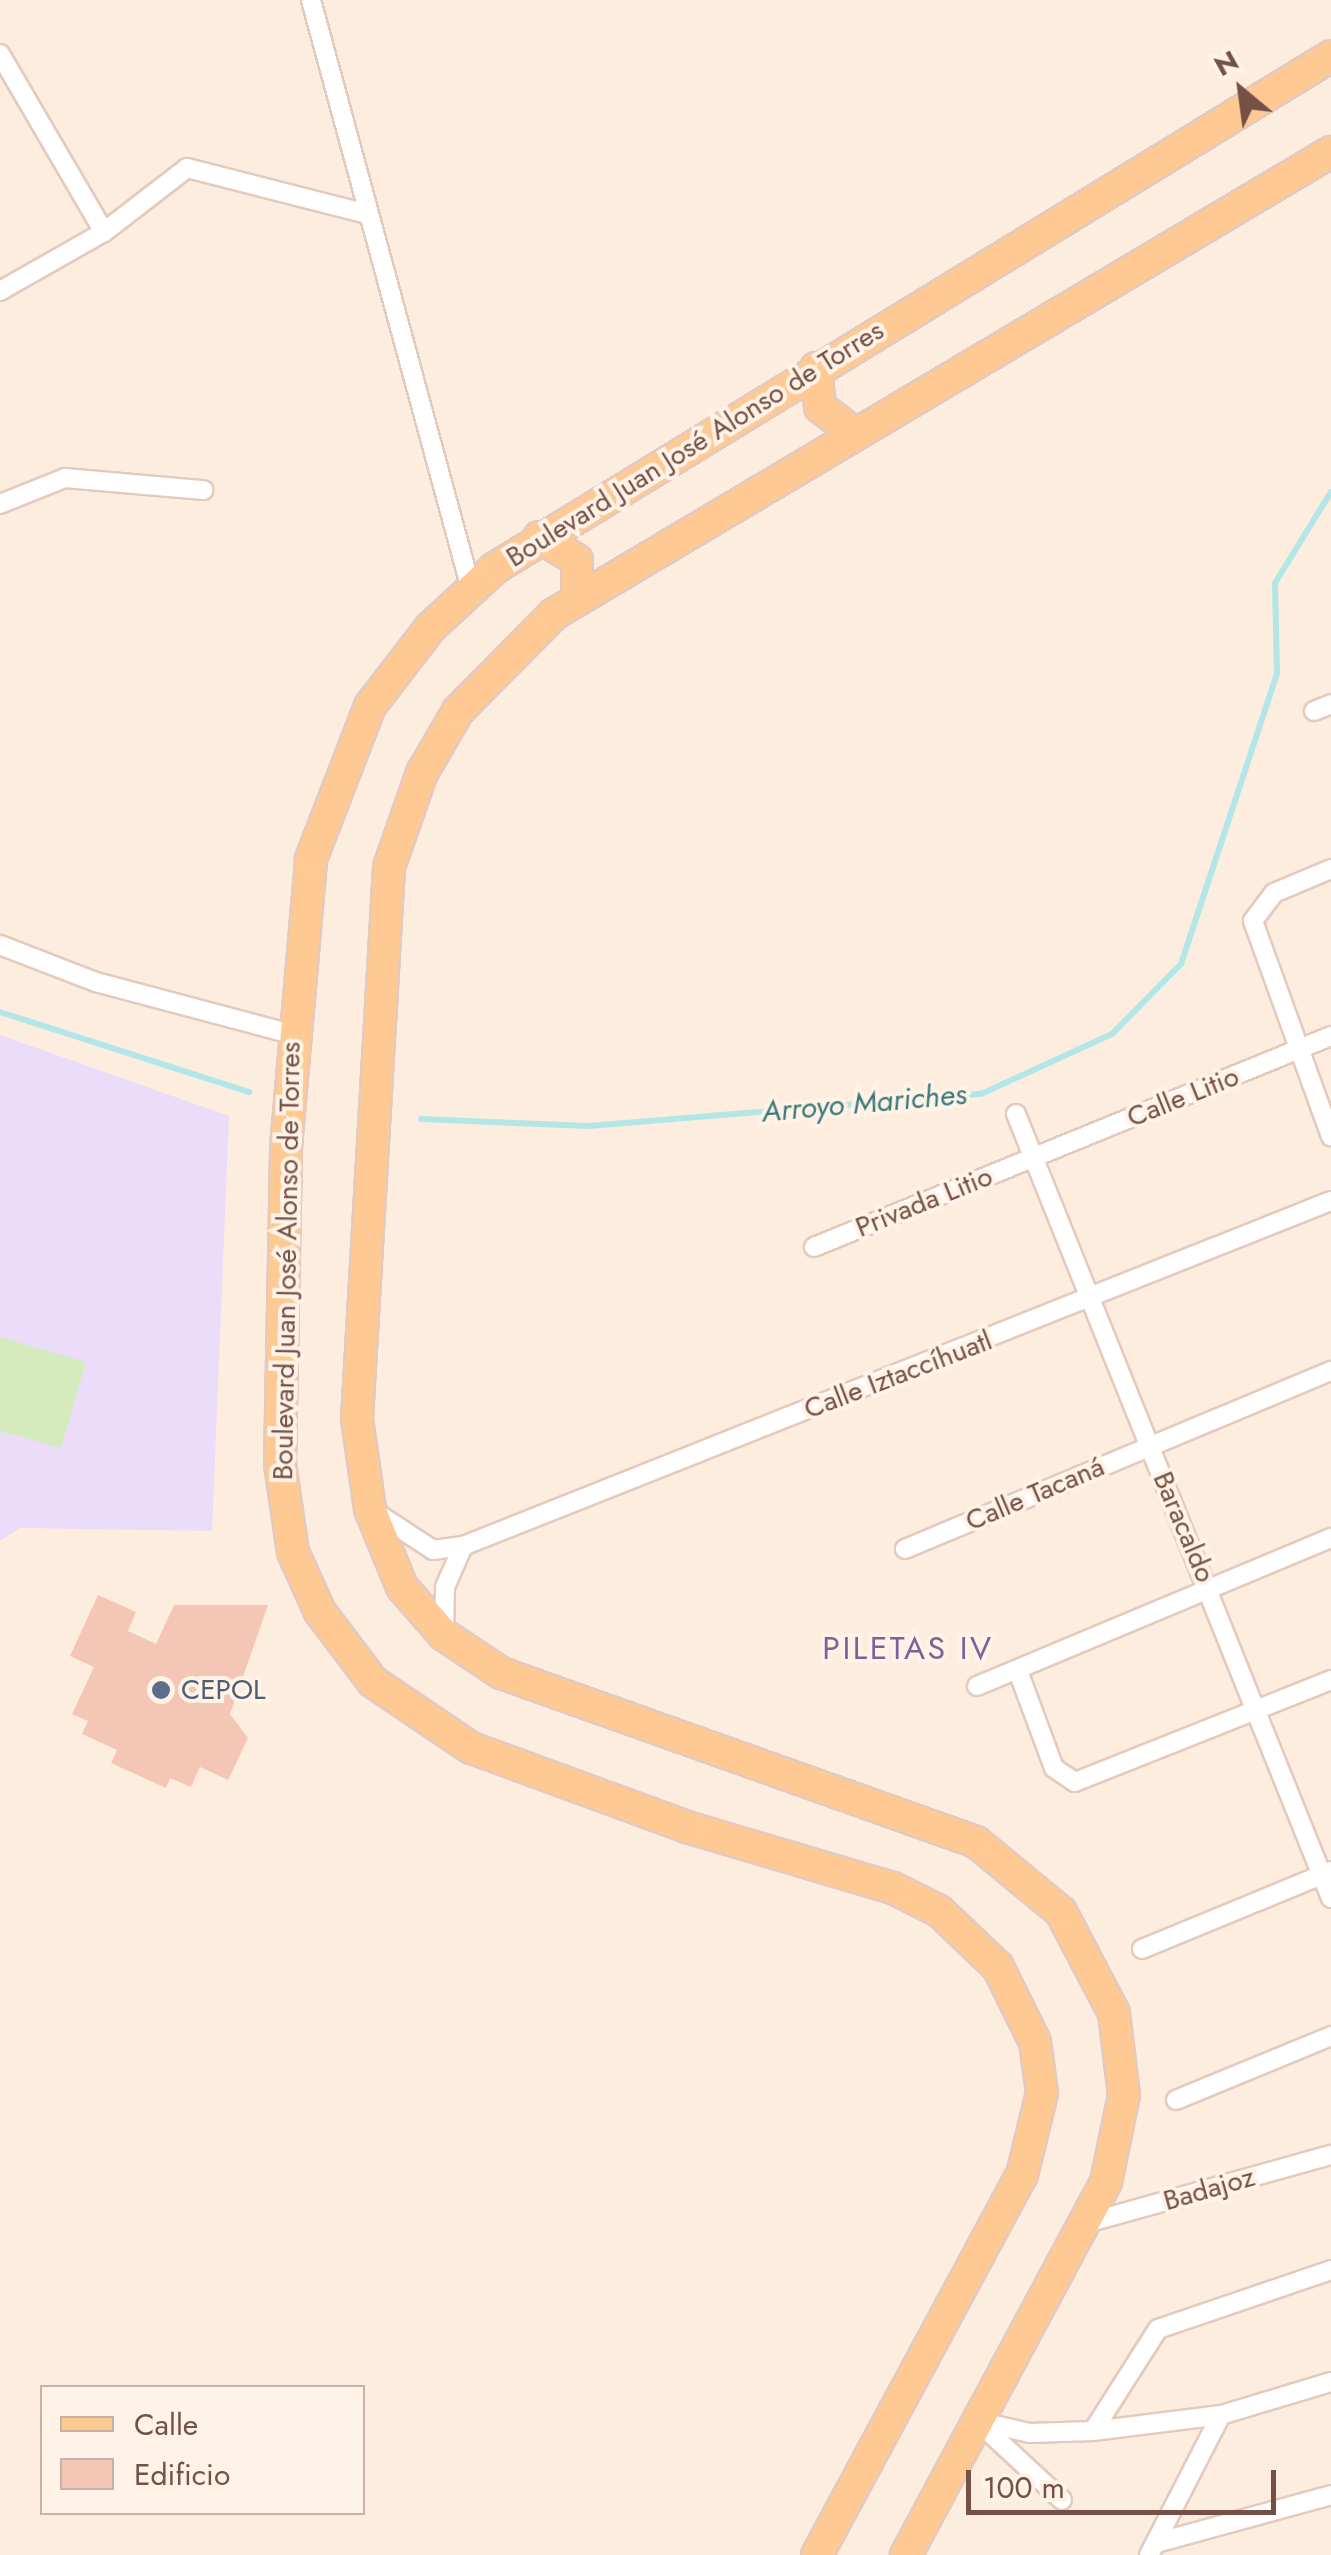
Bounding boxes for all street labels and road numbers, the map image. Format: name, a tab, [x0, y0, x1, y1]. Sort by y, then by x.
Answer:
street label: Boulevard Juan José Alonso de Torres	[500, 314, 890, 574]
street label: Boulevard Juan José Alonso de Torres	[266, 1041, 308, 1481]
street label: Calle Litio	[1122, 1059, 1244, 1135]
street label: Privada Litio	[851, 1159, 997, 1245]
street label: Calle Iztaccíhuatl	[799, 1324, 997, 1426]
street label: Calle Tacaná	[961, 1450, 1109, 1538]
street label: Baracaldo	[1146, 1467, 1222, 1587]
street label: Badajoz	[1160, 2160, 1258, 2218]

